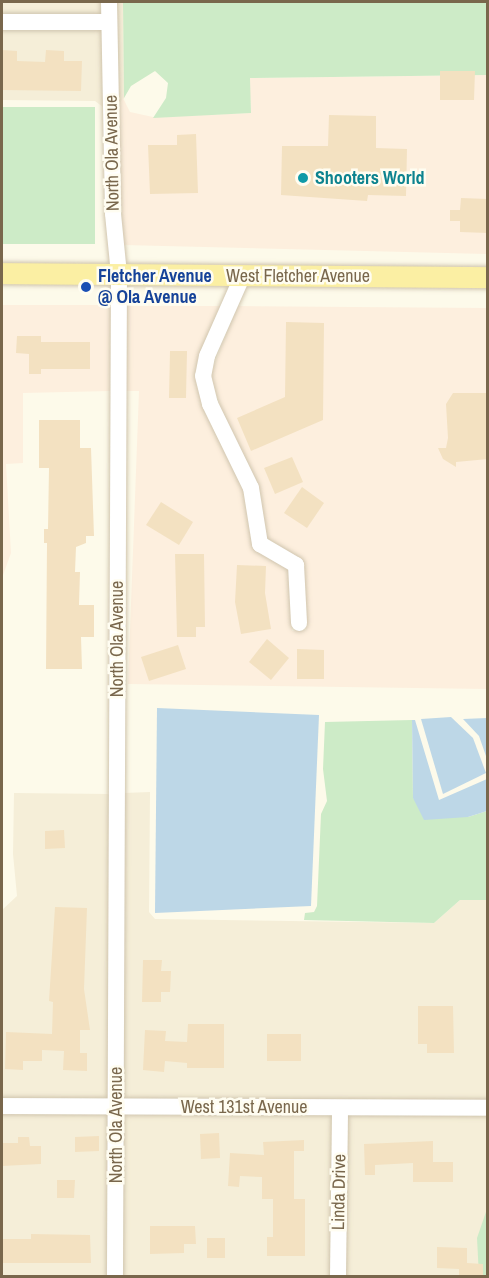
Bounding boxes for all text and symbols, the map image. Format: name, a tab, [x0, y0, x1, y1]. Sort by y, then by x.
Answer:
street label: North Ola Avenue	[100, 94, 124, 212]
place label: Shooters World	[315, 167, 425, 189]
marker: Shooters World	[296, 171, 310, 185]
street label: West Fletcher Avenue	[226, 265, 370, 287]
place label: Fletcher Avenue @ Ola Avenue	[98, 266, 212, 308]
marker: Fletcher Avenue @ Ola Avenue	[79, 280, 93, 294]
street label: North Ola Avenue	[106, 580, 128, 698]
street label: North Ola Avenue	[105, 1066, 127, 1184]
street label: West 131st Avenue	[180, 1096, 308, 1118]
street label: Linda Drive	[328, 1154, 350, 1230]

